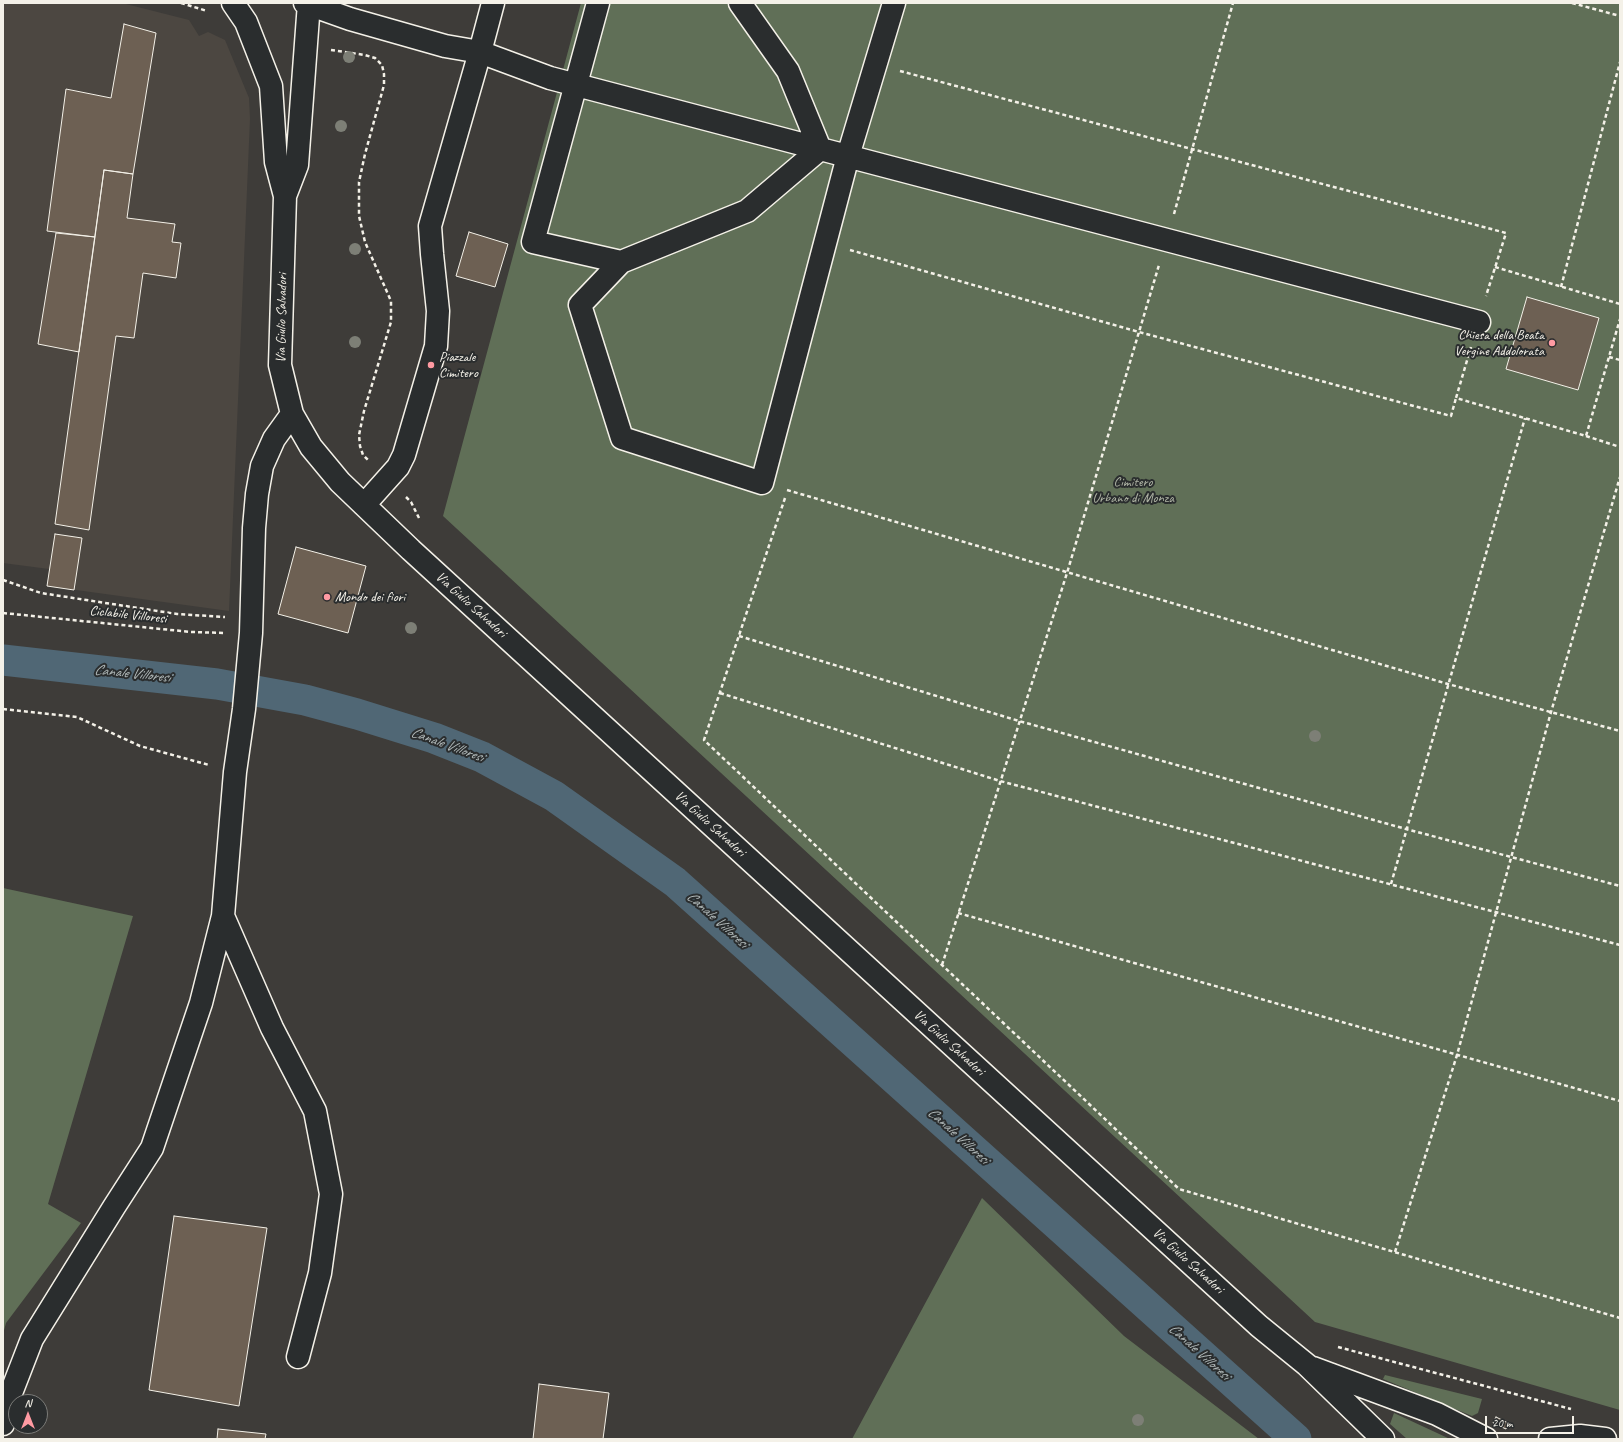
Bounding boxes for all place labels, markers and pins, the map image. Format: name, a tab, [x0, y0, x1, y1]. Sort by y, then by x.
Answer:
place label: Chiesa della Beata Vergine Addolorata	[1454, 327, 1544, 360]
marker: Chiesa della Beata Vergine Addolorata	[1547, 338, 1557, 348]
place label: Piazzale Cimitero	[439, 349, 478, 382]
marker: Piazzale Cimitero	[426, 360, 436, 370]
place label: Mondo dei fiori	[335, 589, 405, 605]
marker: Mondo dei fiori	[322, 592, 332, 602]

